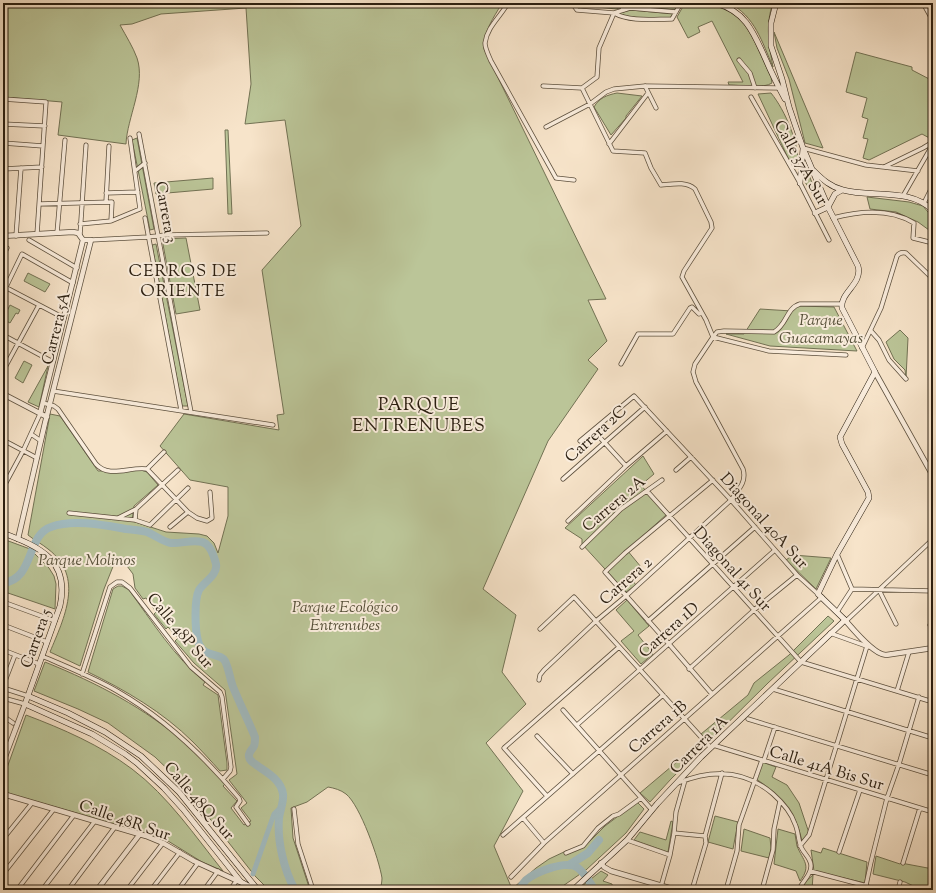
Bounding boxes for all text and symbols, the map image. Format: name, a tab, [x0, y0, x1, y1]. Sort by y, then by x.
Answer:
street label: Calle 37A Sur	[767, 116, 833, 210]
street label: Carrera 3	[148, 180, 181, 245]
district label: CERROS DE ORIENTE	[129, 260, 237, 304]
street label: Carrera 5A	[37, 290, 78, 368]
park label: Parque Guacamayas	[779, 310, 863, 351]
district label: PARQUE ENTRENUBES	[352, 393, 486, 440]
street label: Carrera 2C	[561, 401, 633, 469]
street label: Diagonal 40A Sur	[714, 469, 813, 575]
street label: Carrera 2A	[578, 472, 651, 538]
street label: Diagonal 41 Sur	[687, 522, 776, 617]
park label: Parque Molinos	[38, 550, 136, 573]
street label: Carrera 2	[595, 552, 659, 611]
street label: Calle 48P Sur	[140, 589, 218, 675]
park label: Parque Ecológico Entrenubes	[292, 597, 398, 638]
street label: Carrera 1D	[634, 597, 705, 664]
street label: Carrera 5	[16, 606, 59, 672]
street label: Carrera 1B	[624, 696, 693, 760]
street label: Carrera 1A	[665, 711, 734, 780]
street label: Calle 41A Bis Sur	[766, 741, 886, 798]
street label: Calle 48Q Sur	[158, 757, 239, 846]
street label: Calle 48R Sur	[75, 795, 173, 848]

